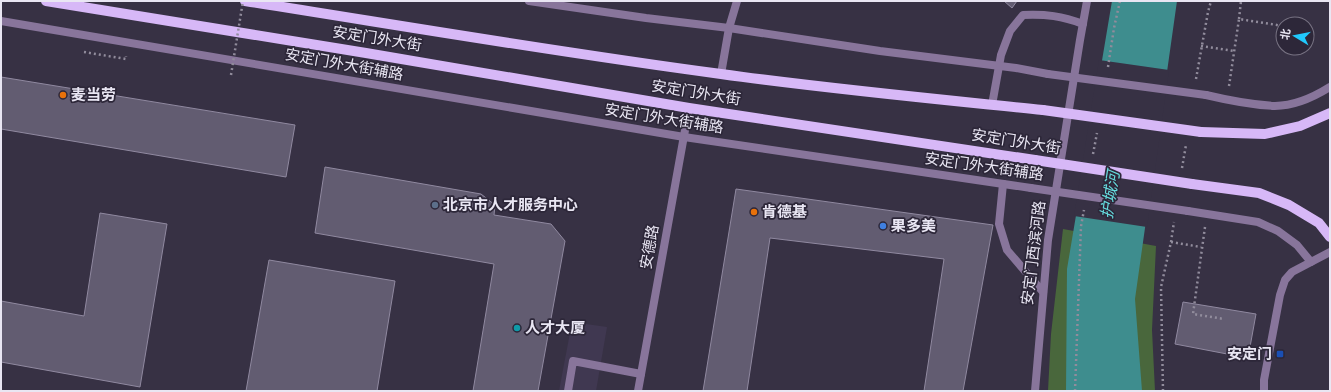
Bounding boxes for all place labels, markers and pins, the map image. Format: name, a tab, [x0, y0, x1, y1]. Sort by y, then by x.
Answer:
place label: 麦当劳	[71, 86, 116, 105]
marker: 麦当劳	[58, 90, 68, 100]
place label: 北京市人才服务中心	[443, 196, 578, 215]
marker: 北京市人才服务中心	[430, 200, 440, 210]
place label: 肯德基	[762, 203, 807, 222]
marker: 肯德基	[749, 207, 759, 217]
place label: 果多美	[891, 217, 936, 236]
marker: 果多美	[878, 221, 888, 231]
place label: 人才大厦	[525, 319, 585, 338]
marker: 人才大厦	[512, 323, 522, 333]
place label: 安定门	[1227, 345, 1272, 364]
marker: 安定门	[1275, 349, 1285, 359]

